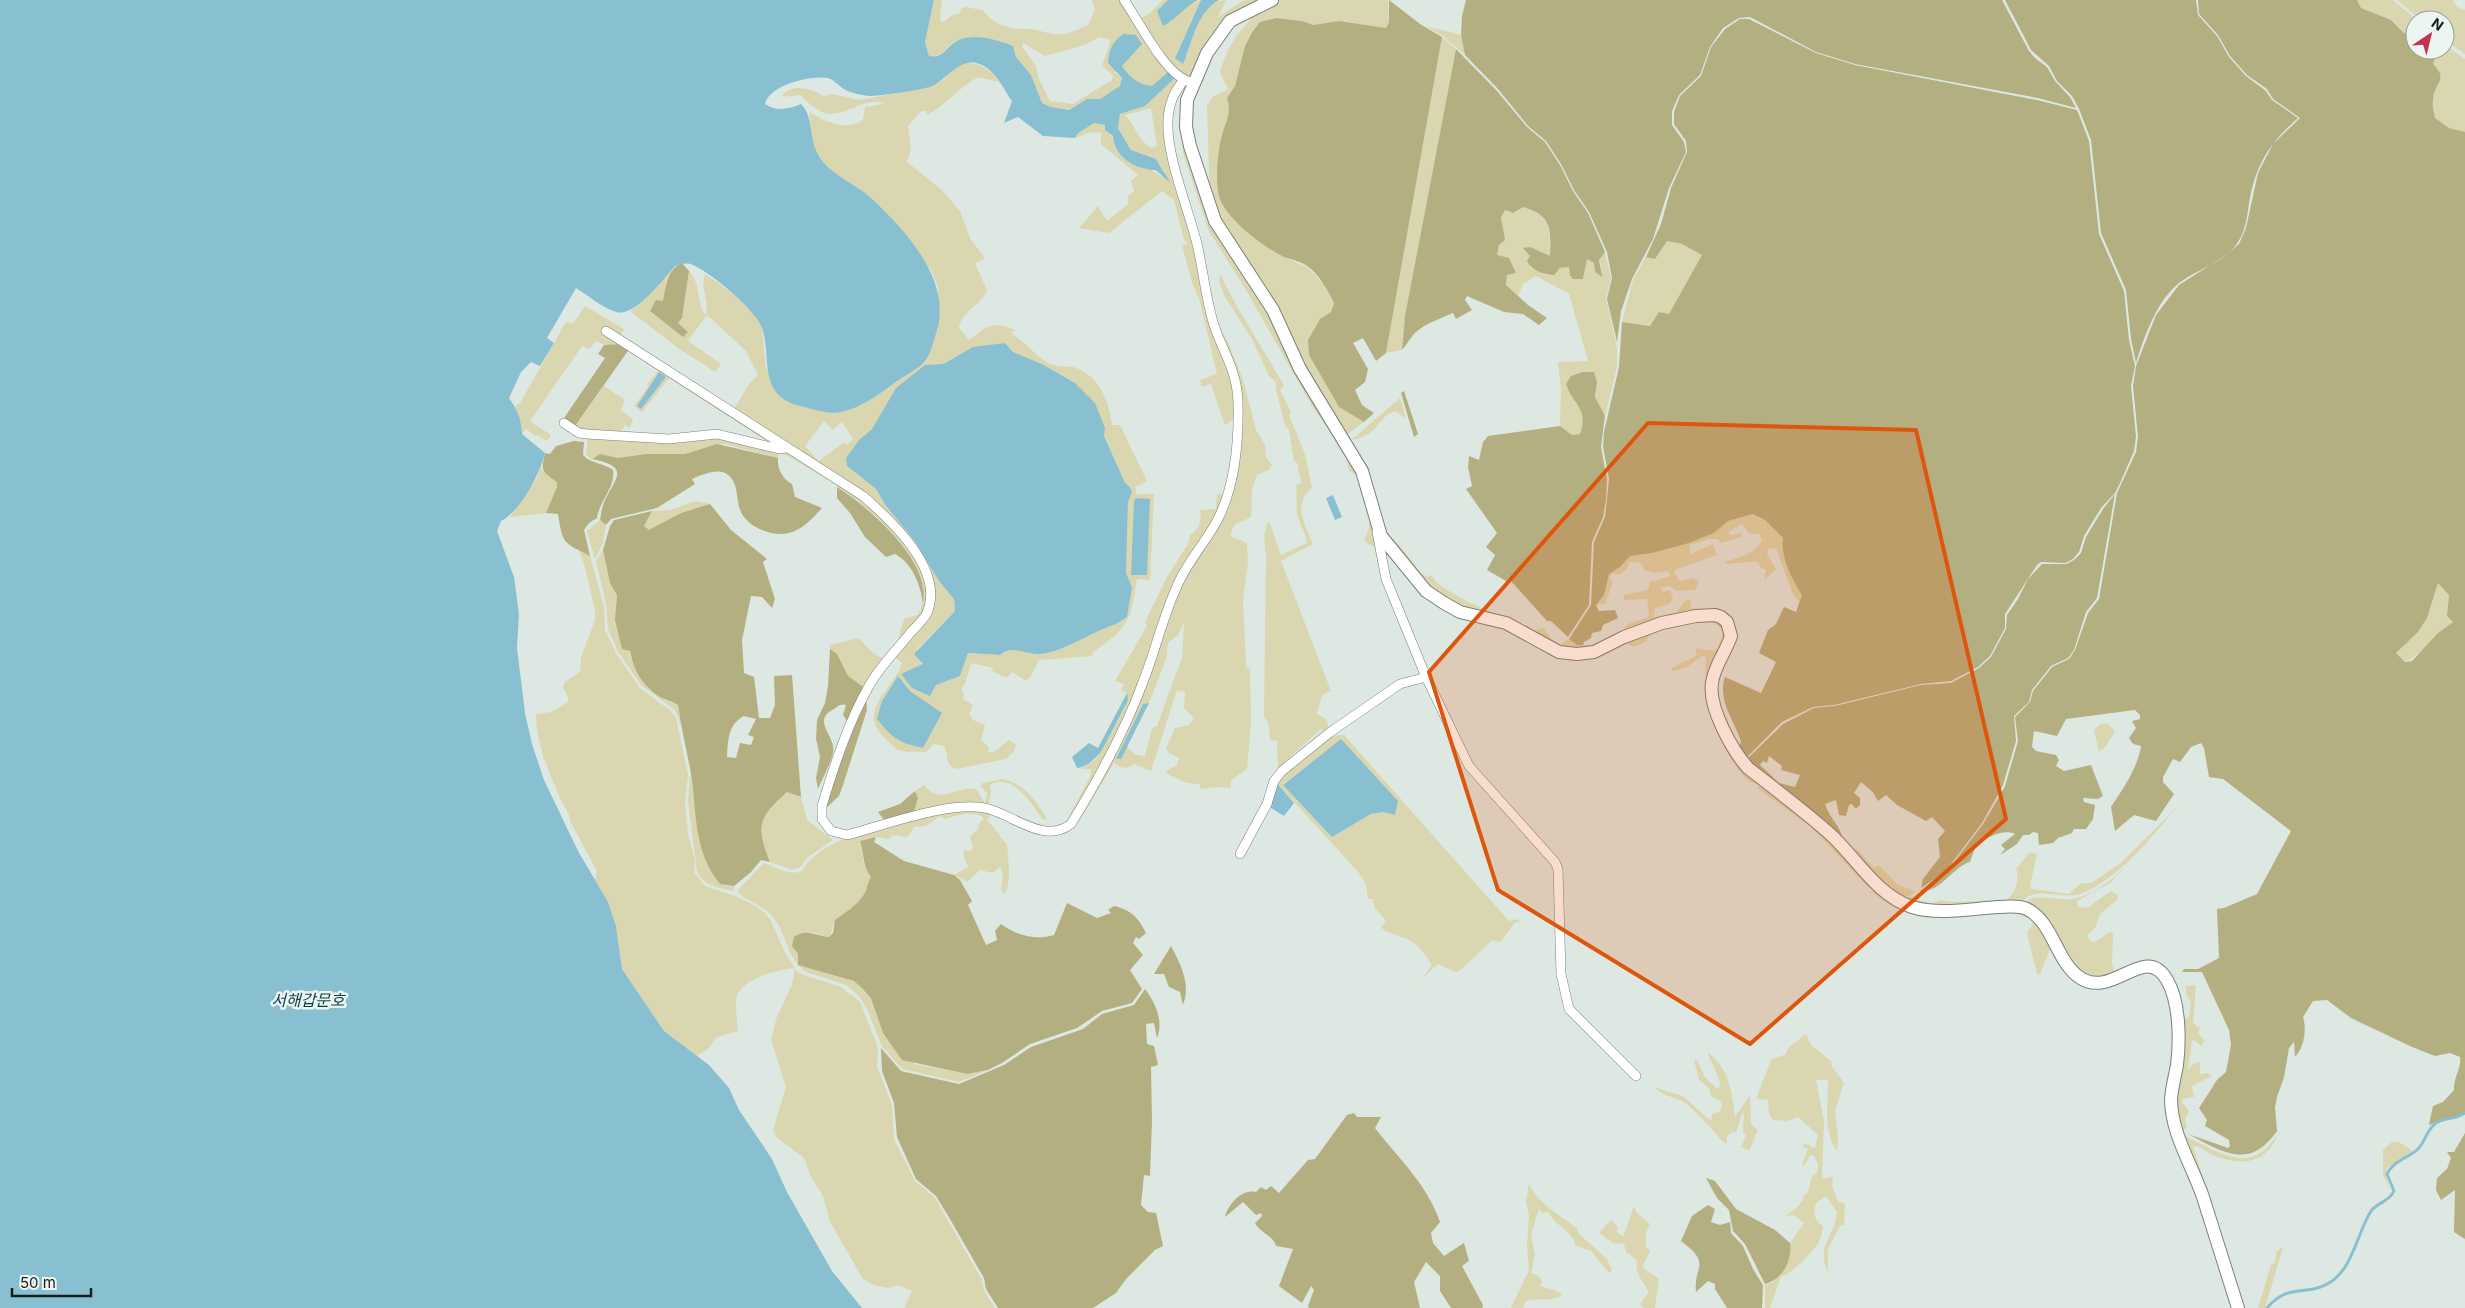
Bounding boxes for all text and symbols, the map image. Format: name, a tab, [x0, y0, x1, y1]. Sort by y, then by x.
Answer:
north arrow	[2405, 10, 2455, 60]
text: N	[2428, 14, 2447, 34]
water label: 서해갑문호	[271, 990, 346, 1010]
scale bar	[12, 1266, 91, 1298]
text: 50 m	[20, 1273, 56, 1292]

